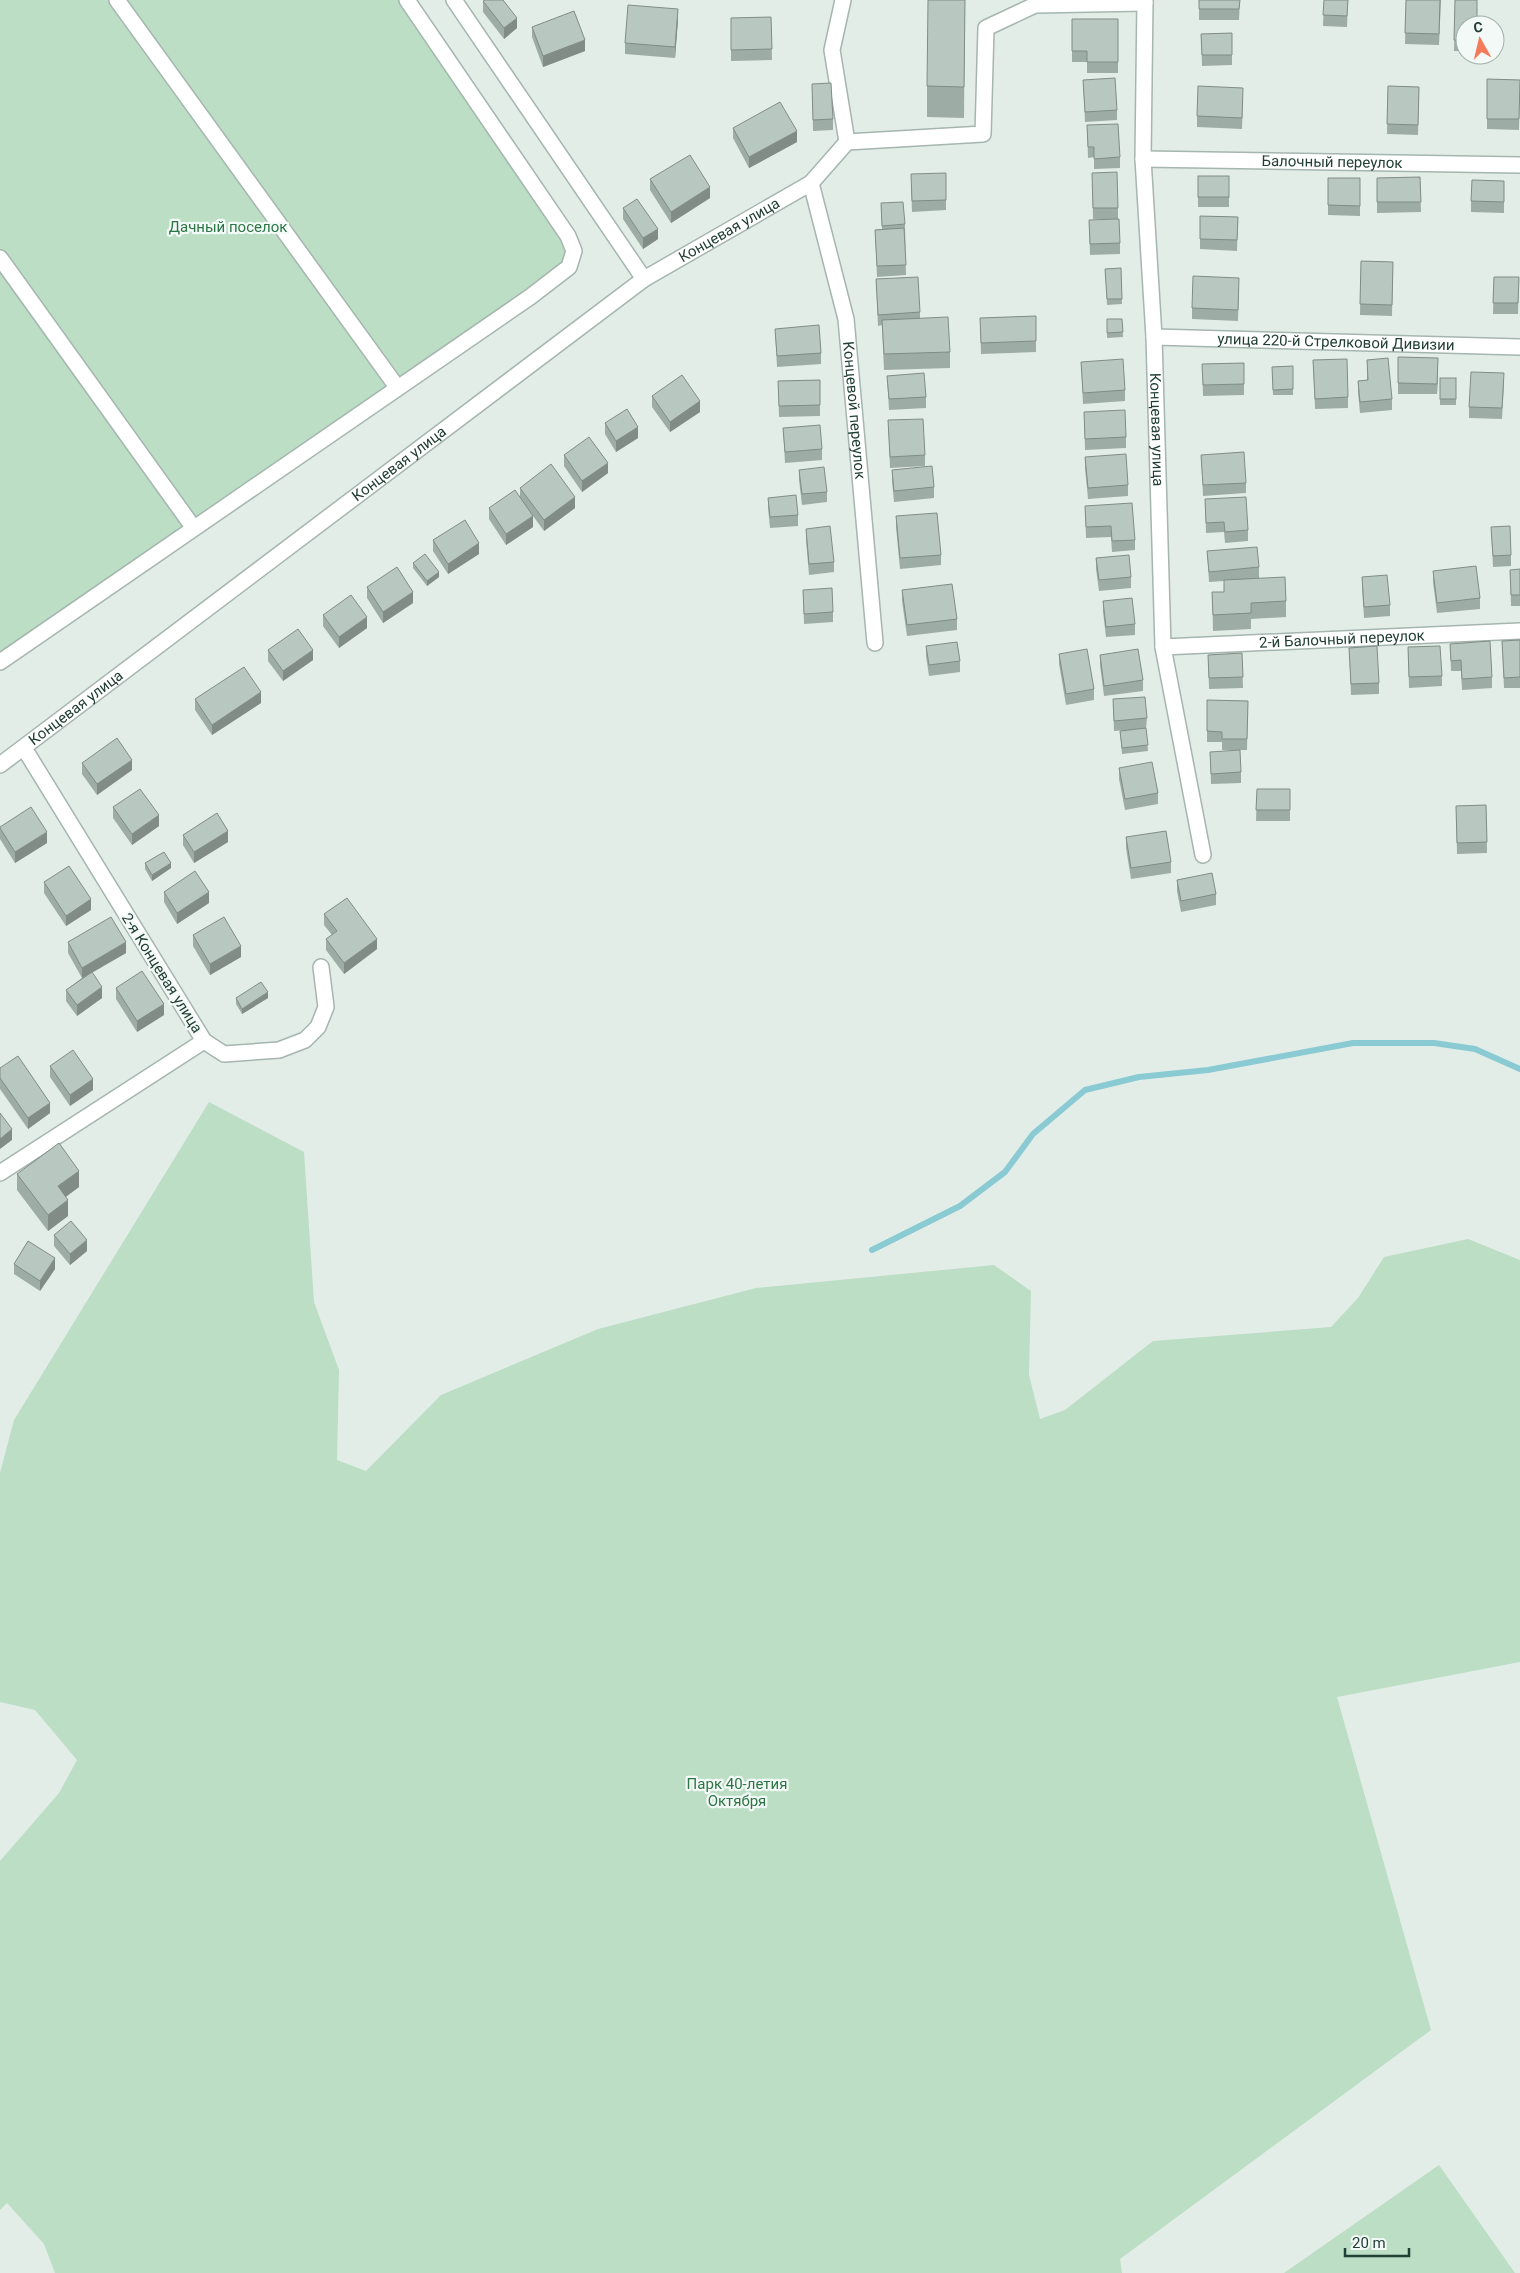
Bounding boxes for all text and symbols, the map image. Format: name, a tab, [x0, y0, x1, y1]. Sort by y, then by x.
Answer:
north arrow	[1455, 15, 1505, 65]
text: С	[1473, 19, 1484, 36]
street label: Балочный переулок	[1261, 152, 1403, 172]
street label: Концевая улица	[675, 194, 783, 266]
park label: Дачный поселок	[169, 218, 287, 236]
street label: улица 220-й Стрелковой Дивизии	[1217, 330, 1455, 354]
street label: Концевой переулок	[839, 341, 869, 480]
street label: Концевая улица	[1146, 373, 1167, 487]
street label: Концевая улица	[348, 422, 450, 505]
street label: 2-й Балочный переулок	[1259, 626, 1425, 652]
street label: Концевая улица	[25, 666, 127, 749]
street label: 2-я Концевая улица	[118, 910, 206, 1036]
park label: Парк 40-летия Октября	[687, 1775, 787, 1810]
scale bar	[1345, 2226, 1409, 2258]
text: 20 m	[1352, 2234, 1386, 2252]

